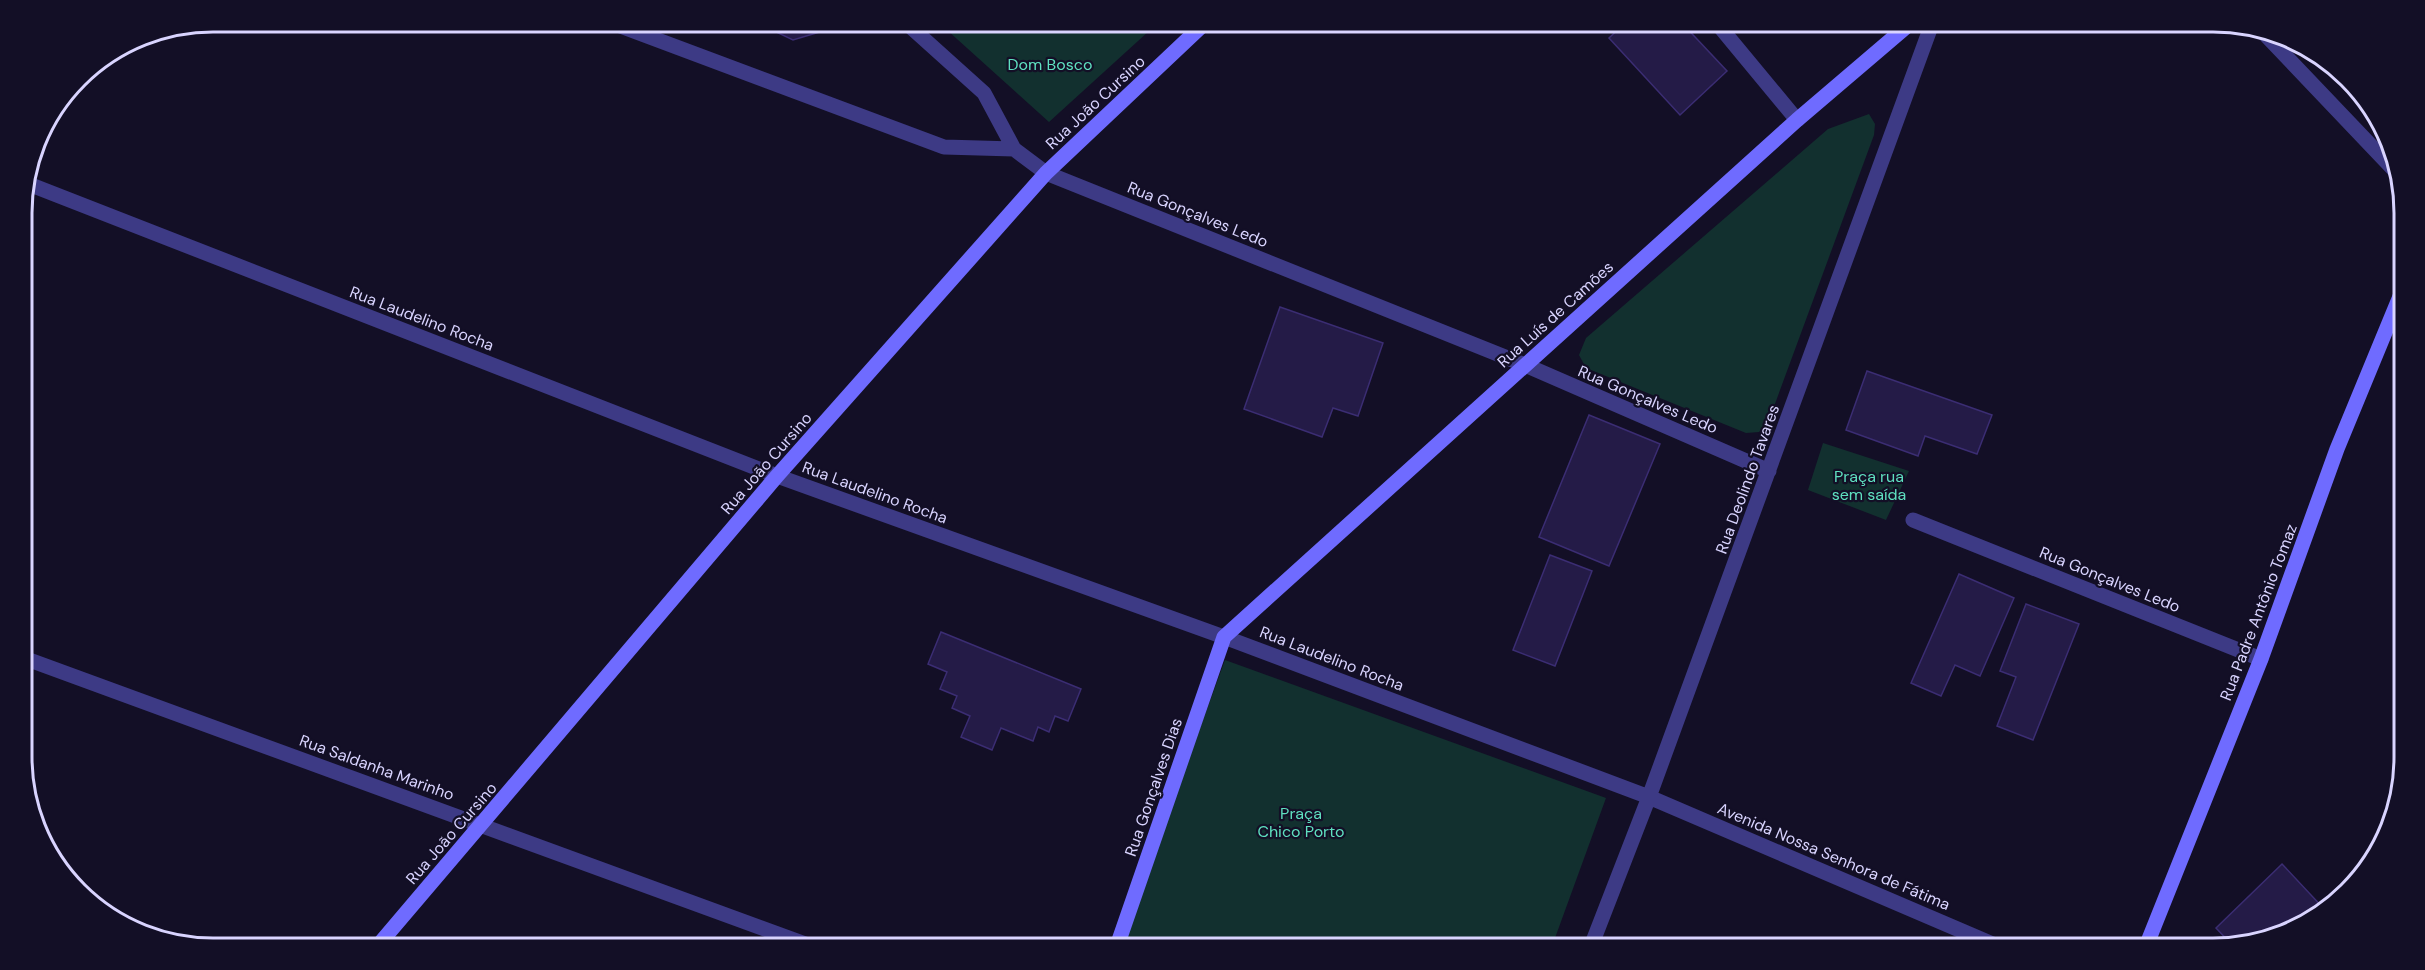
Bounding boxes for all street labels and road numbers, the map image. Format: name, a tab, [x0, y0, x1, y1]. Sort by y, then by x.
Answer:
street label: Rua João Cursino	[1041, 51, 1150, 154]
street label: Rua Gonçalves Ledo	[1124, 177, 1271, 252]
street label: Rua Luís de Camões	[1493, 257, 1618, 372]
street label: Rua Laudelino Rocha	[347, 281, 497, 356]
street label: Rua Gonçalves Ledo	[1575, 360, 1721, 438]
street label: Rua Deolindo Tavares	[1711, 402, 1784, 557]
street label: Rua João Cursino	[716, 408, 817, 519]
street label: Rua Laudelino Rocha	[799, 456, 950, 528]
street label: Rua Padre Antônio Tomaz	[2215, 521, 2302, 704]
street label: Rua Gonçalves Ledo	[2036, 542, 2183, 617]
street label: Rua Laudelino Rocha	[1257, 621, 1407, 696]
street label: Rua Gonçalves Dias	[1120, 715, 1187, 859]
street label: Rua Saldanha Marinho	[297, 730, 457, 805]
street label: Rua João Cursino	[401, 778, 502, 889]
street label: Avenida Nossa Senhora de Fátima	[1714, 798, 1953, 915]

